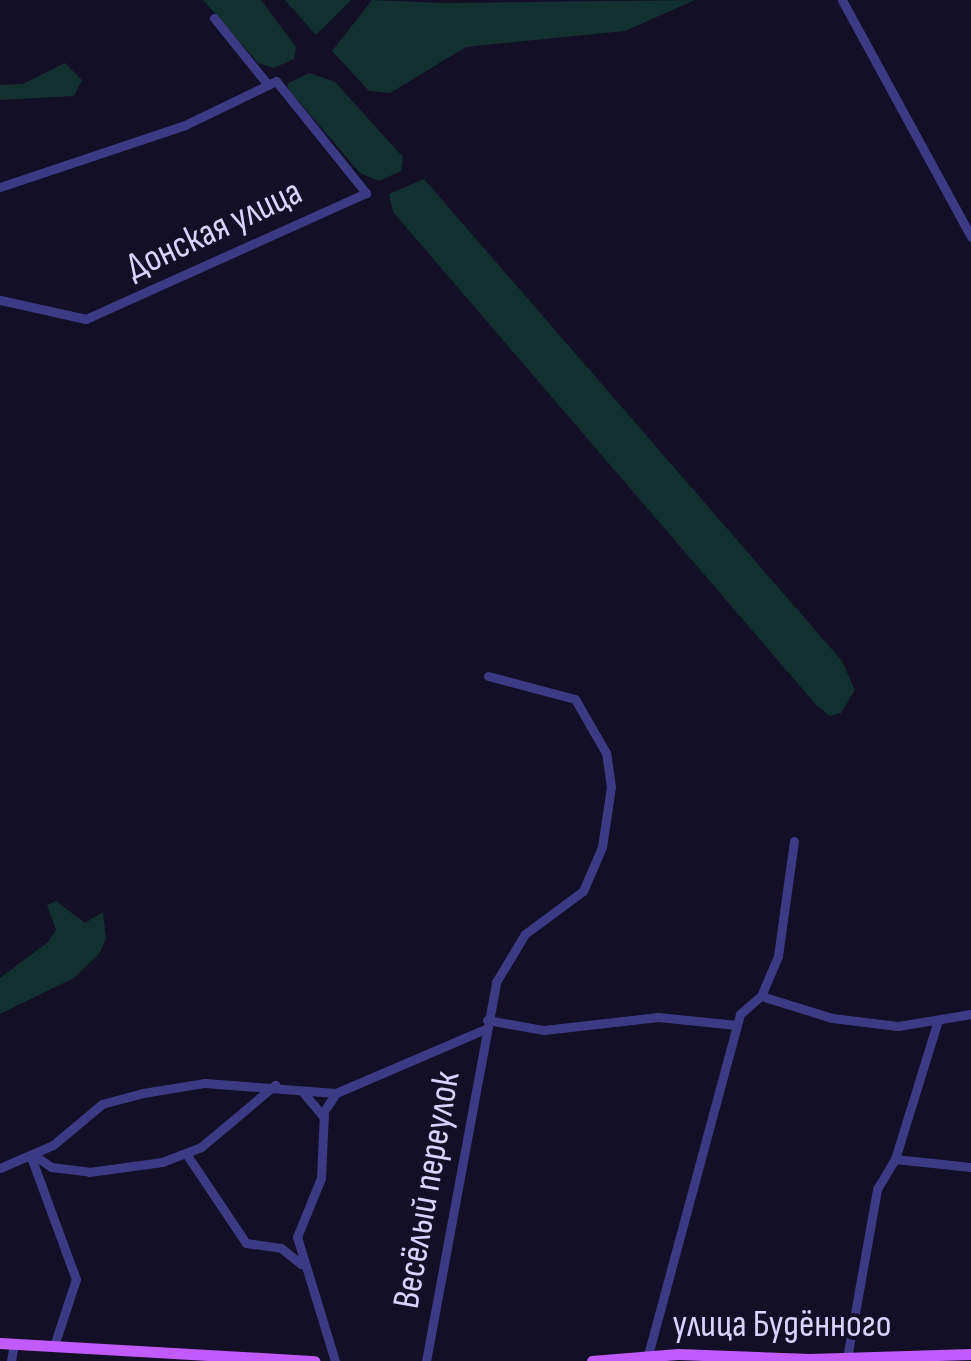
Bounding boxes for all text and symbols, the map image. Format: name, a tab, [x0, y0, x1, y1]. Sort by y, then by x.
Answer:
street label: Донская улица	[119, 169, 309, 291]
street label: Весёлый переулок	[384, 1068, 470, 1312]
street label: улица Будённого	[672, 1302, 892, 1348]

